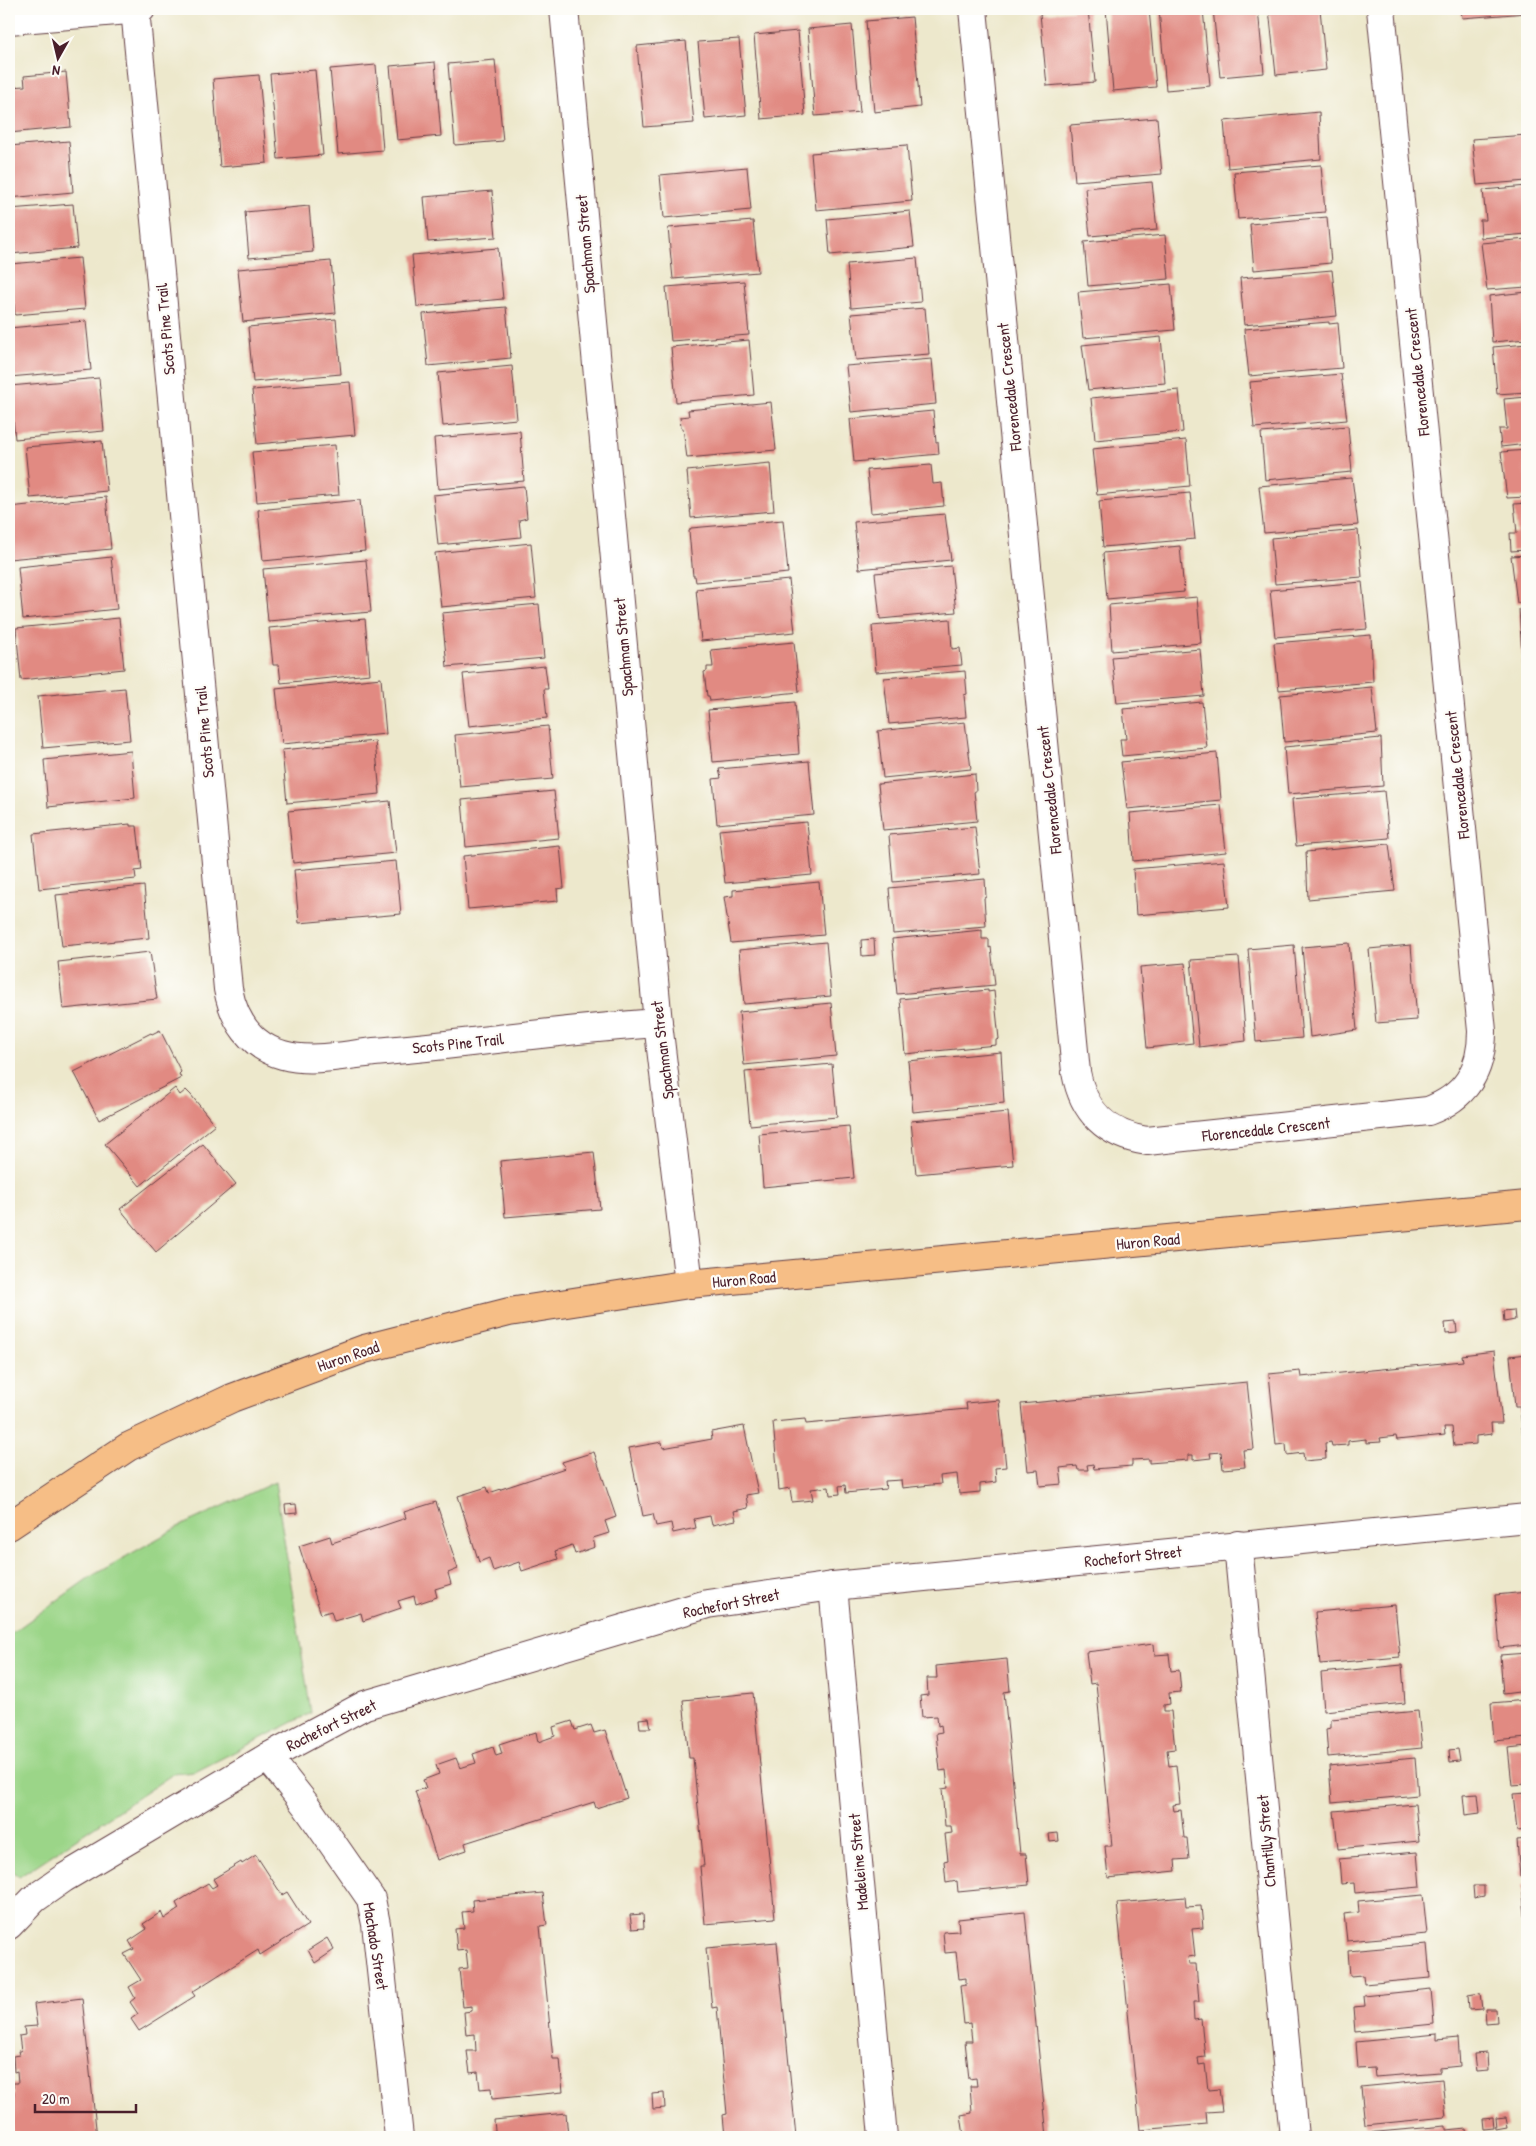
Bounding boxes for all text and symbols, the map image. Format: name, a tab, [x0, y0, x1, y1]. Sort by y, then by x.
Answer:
north arrow	[32, 32, 82, 82]
text: N	[51, 61, 61, 81]
street label: Spachman Street	[570, 193, 600, 294]
street label: Scots Pine Trail	[150, 282, 180, 376]
street label: Florencedale Crescent	[1399, 306, 1435, 438]
street label: Florencedale Crescent	[991, 321, 1027, 453]
street label: Spachman Street	[608, 596, 638, 697]
street label: Scots Pine Trail	[189, 685, 219, 779]
street label: Florencedale Crescent	[1439, 709, 1475, 841]
street label: Florencedale Crescent	[1031, 724, 1067, 856]
street label: Spachman Street	[645, 999, 679, 1100]
street label: Scots Pine Trail	[411, 1027, 505, 1059]
street label: Florencedale Crescent	[1200, 1111, 1332, 1147]
street label: Huron Road	[1115, 1227, 1181, 1255]
street label: Huron Road	[711, 1265, 777, 1293]
street label: Huron Road	[314, 1335, 382, 1377]
street label: Rochefort Street	[1083, 1540, 1183, 1572]
street label: Rochefort Street	[681, 1583, 782, 1623]
street label: Rochefort Street	[282, 1693, 380, 1756]
street label: Chantilly Street	[1251, 1793, 1281, 1888]
street label: Madeleine Street	[843, 1812, 873, 1911]
street label: Machado Street	[358, 1901, 394, 1992]
scale bar	[35, 2081, 136, 2113]
text: 20 m	[42, 2088, 69, 2109]

